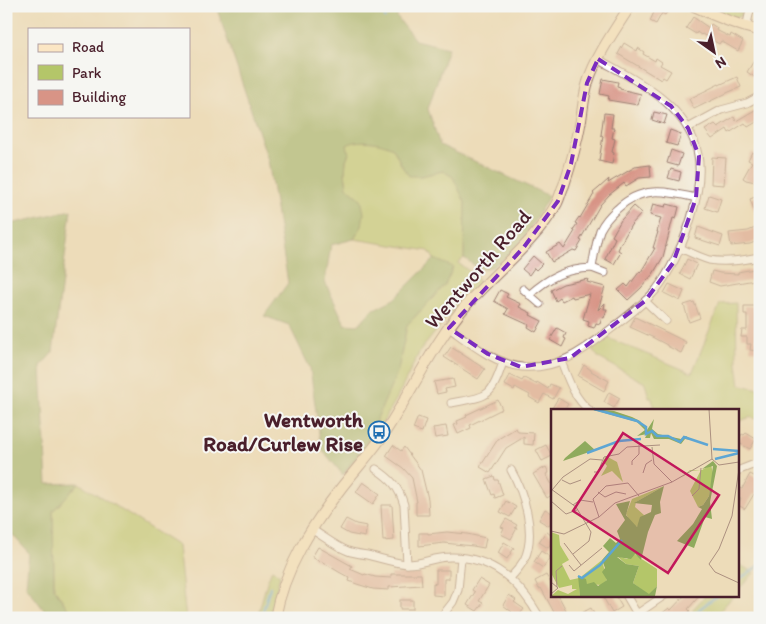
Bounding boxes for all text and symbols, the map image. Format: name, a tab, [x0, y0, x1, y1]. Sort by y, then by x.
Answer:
legend	[28, 28, 190, 118]
north arrow	[688, 28, 738, 78]
text: Road	[72, 38, 105, 56]
text: N	[712, 53, 729, 72]
text: Park	[72, 64, 102, 82]
text: Building	[72, 88, 126, 106]
street label: Wentworth Road	[419, 204, 537, 333]
place label: Wentworth Road/Curlew Rise	[203, 407, 364, 456]
inset map	[551, 409, 738, 596]
bus stop icon: Wentworth Road/Curlew Rise	[367, 420, 391, 444]

